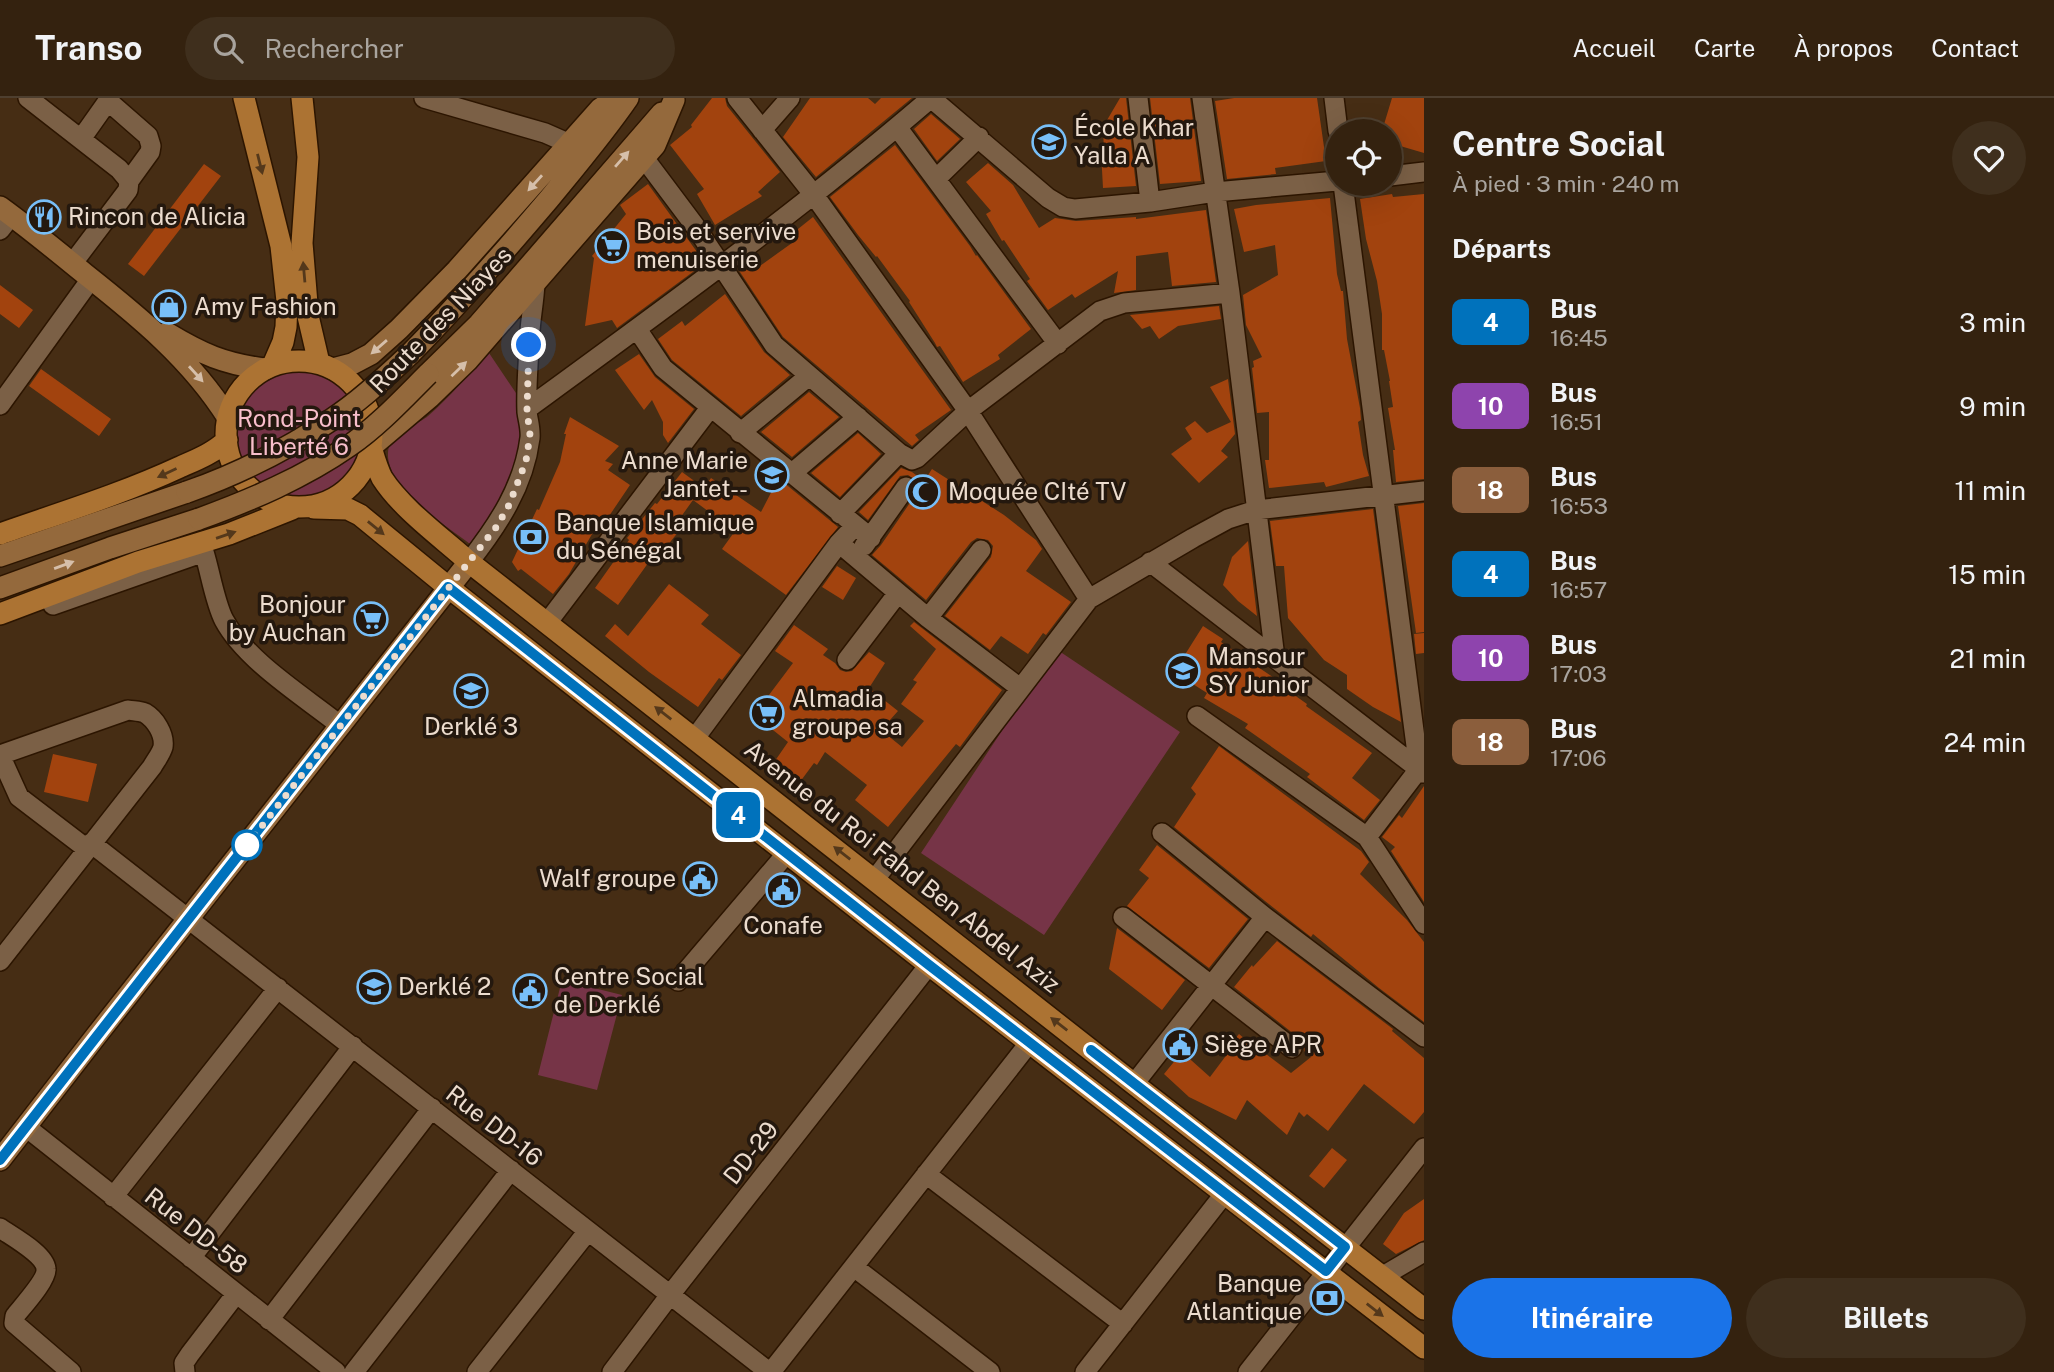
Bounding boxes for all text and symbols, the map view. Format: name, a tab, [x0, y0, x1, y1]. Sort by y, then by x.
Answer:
search box	[185, 17, 675, 80]
text: Transo	[35, 29, 143, 67]
icon: search	[209, 29, 247, 67]
text: Rechercher	[265, 33, 404, 64]
text: Accueil	[1573, 34, 1656, 62]
text: Carte	[1694, 34, 1755, 62]
text: À propos	[1793, 34, 1893, 62]
text: Contact	[1931, 34, 2019, 62]
place label: École Khar Yalla A	[1074, 113, 1194, 169]
map controls	[1325, 119, 1402, 196]
button: locate	[1325, 119, 1402, 196]
button: heart	[1952, 121, 2026, 195]
school or university icon: École Khar Yalla A	[1030, 123, 1068, 161]
text: Centre Social	[1452, 125, 1665, 163]
one-way arrow	[614, 150, 629, 167]
one-way arrow	[255, 153, 266, 175]
text: À pied · 3 min · 240 m	[1452, 170, 1679, 197]
one-way arrow	[528, 174, 543, 191]
restaurant icon: Rincon de Alicia	[25, 198, 63, 236]
place label: Rincon de Alicia	[68, 202, 246, 230]
place label: Bois et servive menuiserie	[636, 217, 796, 273]
supermarket icon: Bois et servive menuiserie	[593, 227, 631, 265]
text: Départs	[1452, 233, 1551, 264]
street label: Route des Niayes	[363, 240, 517, 398]
one-way arrow	[299, 261, 310, 283]
shop icon: Amy Fashion	[150, 288, 188, 326]
place label: Amy Fashion	[194, 292, 337, 320]
text: Bus	[1550, 293, 1597, 324]
text: 3 min	[1959, 307, 2026, 338]
text: 4	[1483, 308, 1498, 336]
text: 16:45	[1550, 324, 1608, 351]
your location	[511, 327, 546, 362]
one-way arrow	[370, 339, 387, 354]
one-way arrow	[450, 361, 467, 378]
one-way arrow	[188, 365, 204, 383]
text: Bus	[1550, 377, 1597, 408]
text: 9 min	[1959, 391, 2026, 422]
text: 10	[1478, 392, 1503, 420]
park label: Rond-Point Liberté 6	[237, 404, 361, 460]
text: 16:51	[1550, 408, 1603, 435]
place label: Anne Marie Jantet--	[621, 446, 748, 502]
school or university icon: Anne Marie Jantet--	[753, 456, 791, 494]
text: Bus	[1550, 461, 1597, 492]
one-way arrow	[157, 468, 178, 479]
mosque icon: Moquée CIté TV	[904, 473, 942, 511]
text: 11 min	[1954, 475, 2026, 506]
text: 18	[1477, 476, 1504, 504]
place label: Moquée CIté TV	[948, 477, 1127, 505]
text: 16:53	[1550, 492, 1608, 519]
place label: Banque Islamique du Sénégal	[556, 508, 755, 564]
bank icon: Banque Islamique du Sénégal	[512, 518, 550, 556]
one-way arrow	[367, 520, 384, 535]
one-way arrow	[216, 529, 237, 540]
text: Bus	[1550, 545, 1597, 576]
one-way arrow	[54, 559, 75, 570]
text: 15 min	[1948, 559, 2026, 590]
text: 4	[1483, 560, 1498, 588]
text: 16:57	[1550, 576, 1607, 603]
place label: Bonjour by Auchan	[229, 590, 346, 646]
supermarket icon: Bonjour by Auchan	[352, 600, 390, 638]
text: Bus	[1550, 629, 1597, 660]
place label: Mansour SY Junior	[1208, 642, 1310, 698]
text: 21 min	[1950, 643, 2026, 674]
text: 10	[1478, 644, 1503, 672]
school or university icon: Mansour SY Junior	[1164, 652, 1202, 690]
text: 17:03	[1550, 660, 1607, 687]
school or university icon: Derklé 3	[452, 672, 490, 710]
place label: Almadia groupe sa	[792, 684, 903, 740]
supermarket icon: Almadia groupe sa	[748, 694, 786, 732]
one-way arrow	[654, 706, 672, 721]
place label: Derklé 3	[424, 712, 518, 740]
text: Bus	[1550, 713, 1597, 744]
text: 24 min	[1944, 727, 2026, 758]
text: 18	[1477, 728, 1504, 756]
street label: Avenue du Roi Fahd Ben Abdel Aziz	[739, 734, 1066, 998]
text: 17:06	[1550, 744, 1607, 771]
line badge: 4	[715, 792, 761, 838]
text: 4	[730, 801, 746, 829]
unlabelled marker	[232, 830, 262, 860]
one-way arrow	[833, 846, 851, 861]
public building icon: Walf groupe	[681, 860, 719, 898]
place label: Walf groupe	[539, 864, 676, 892]
public building icon: Conafe	[764, 871, 802, 909]
place label: Conafe	[743, 911, 823, 939]
place label: Centre Social de Derklé	[554, 962, 704, 1018]
school or university icon: Derklé 2	[355, 968, 393, 1006]
place label: Derklé 2	[398, 972, 491, 1000]
public building icon: Centre Social de Derklé	[511, 972, 549, 1010]
one-way arrow	[1050, 1018, 1068, 1032]
public building icon: Siège APR	[1161, 1026, 1199, 1064]
place label: Siège APR	[1204, 1030, 1322, 1058]
street label: Rue DD-16	[441, 1079, 548, 1171]
street label: DD-29	[717, 1116, 783, 1189]
street label: Rue DD-58	[140, 1181, 254, 1279]
place label: Banque Atlantique	[1186, 1269, 1302, 1325]
button: Itinéraire	[1452, 1278, 1732, 1358]
button: Billets	[1746, 1278, 2026, 1358]
bank icon: Banque Atlantique	[1308, 1279, 1346, 1317]
one-way arrow	[1366, 1302, 1384, 1317]

